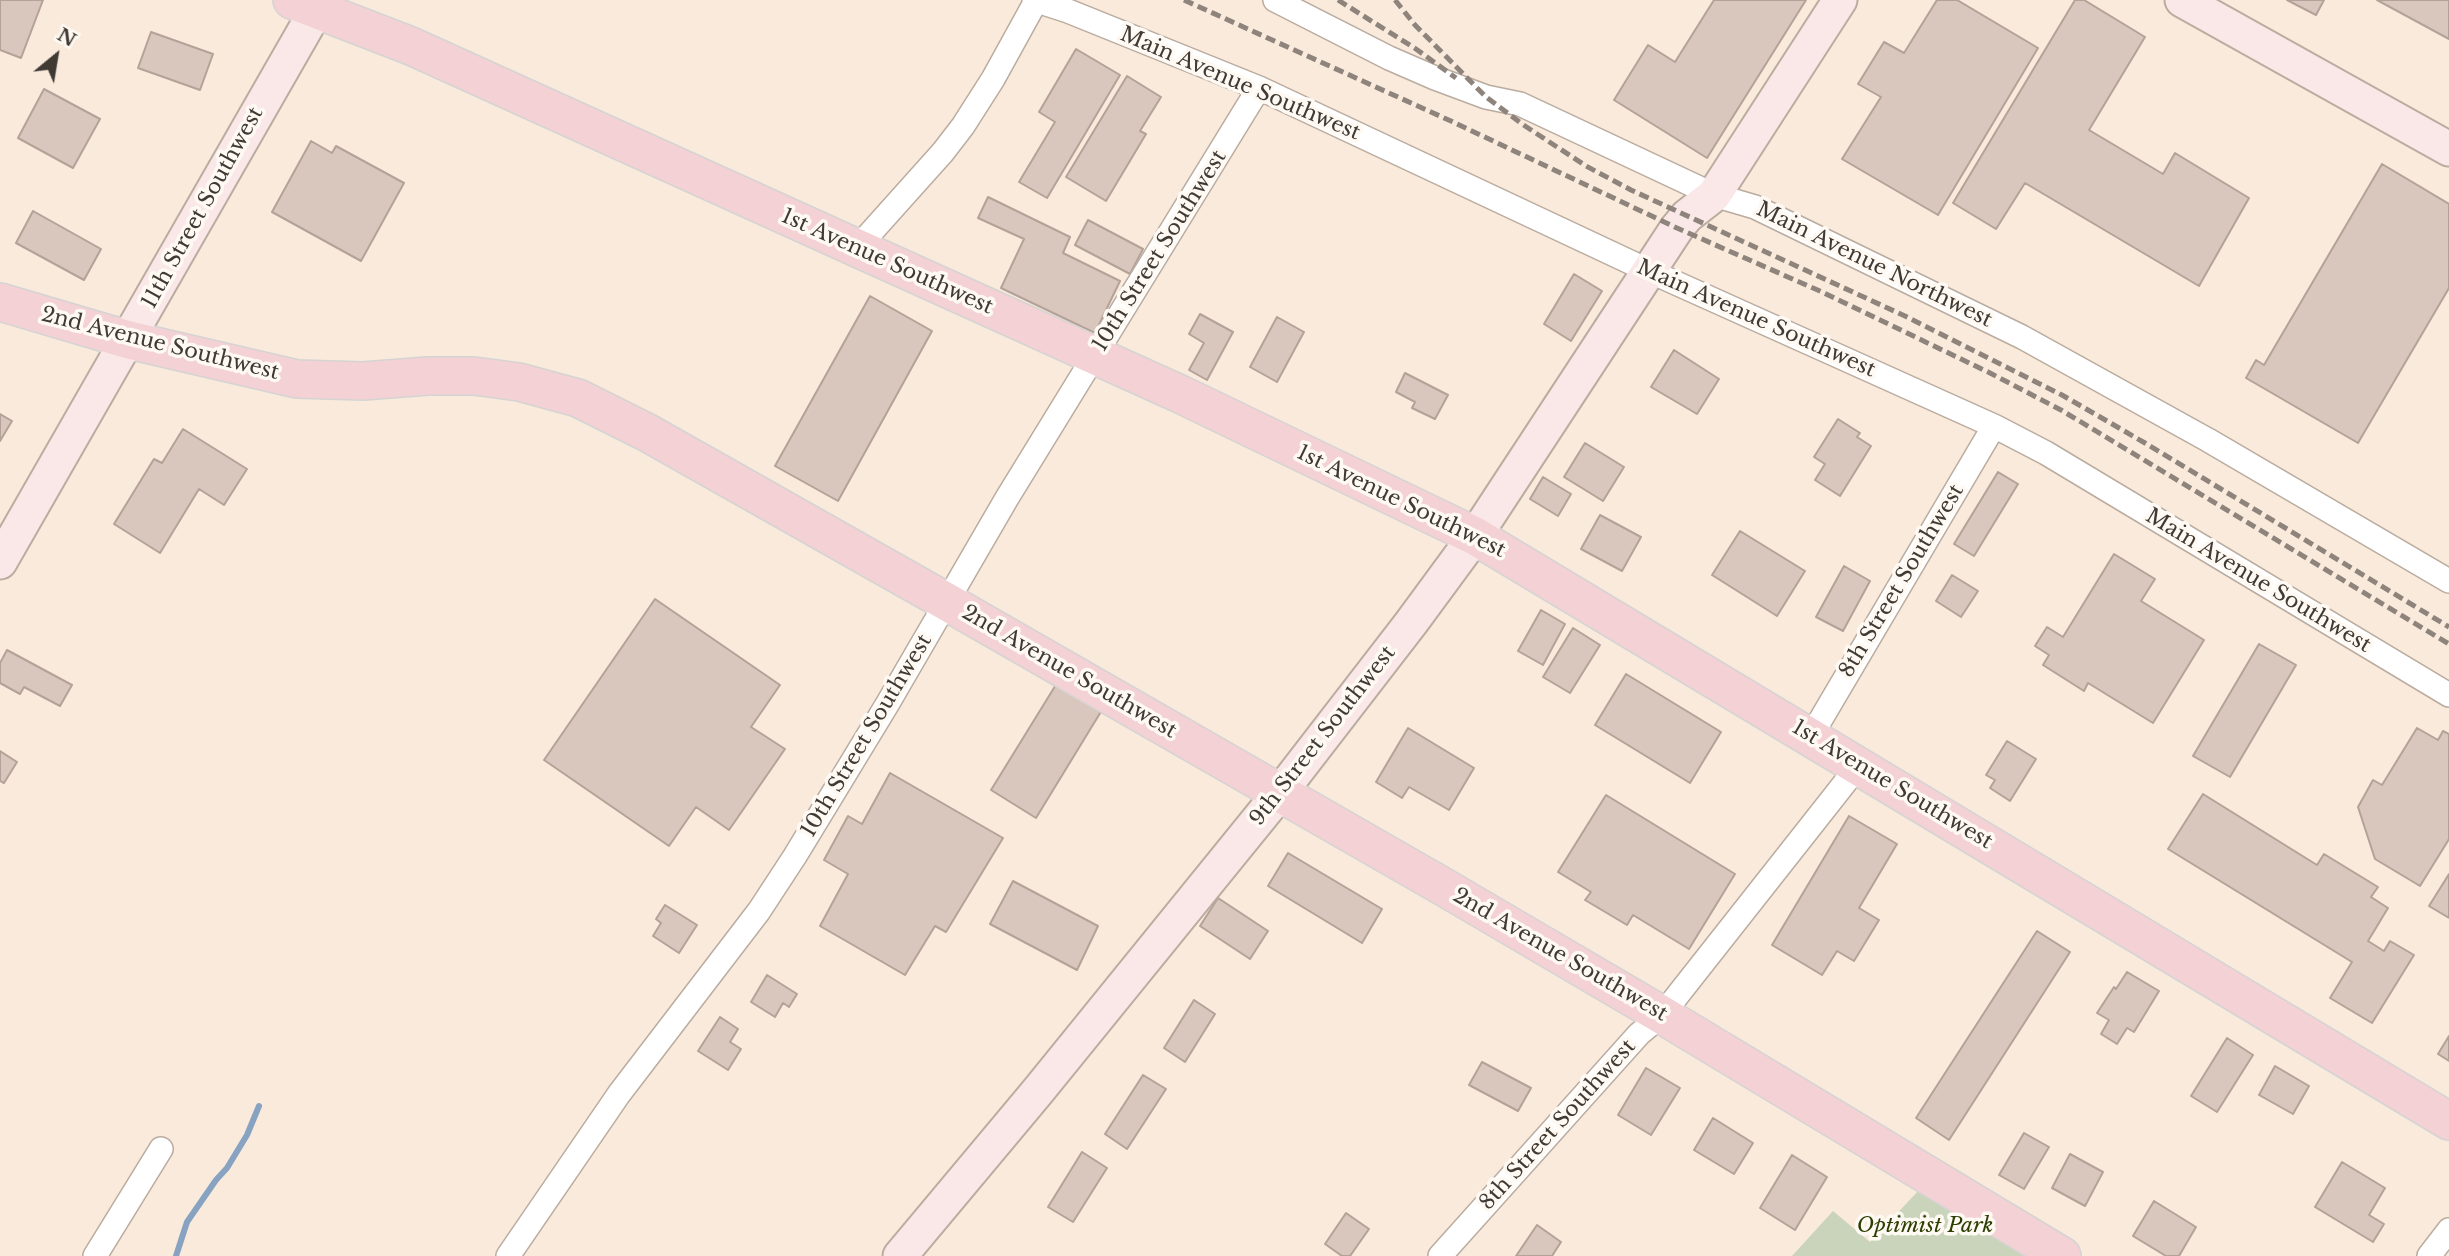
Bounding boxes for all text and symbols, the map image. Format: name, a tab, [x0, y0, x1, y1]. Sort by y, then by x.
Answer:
north arrow	[21, 21, 91, 91]
street label: Main Avenue Southwest	[1116, 22, 1364, 146]
text: N	[53, 23, 80, 52]
street label: 11th Street Southwest	[137, 103, 269, 313]
street label: 10th Street Southwest	[1088, 146, 1232, 356]
street label: Main Avenue Northwest	[1752, 197, 1996, 333]
street label: 1st Avenue Southwest	[777, 204, 997, 320]
street label: Main Avenue Southwest	[1633, 255, 1879, 383]
street label: 2nd Avenue Southwest	[39, 302, 281, 386]
street label: 1st Avenue Southwest	[1292, 440, 1510, 564]
street label: 8th Street Southwest	[1834, 480, 1970, 682]
street label: Main Avenue Southwest	[2141, 504, 2375, 658]
street label: 2nd Avenue Southwest	[957, 600, 1181, 744]
street label: 10th Street Southwest	[796, 630, 938, 842]
street label: 9th Street Southwest	[1245, 641, 1401, 831]
street label: 1st Avenue Southwest	[1787, 715, 1997, 855]
street label: 2nd Avenue Southwest	[1448, 883, 1672, 1027]
street label: 8th Street Southwest	[1475, 1035, 1641, 1215]
park label: Optimist Park	[1857, 1213, 1993, 1239]

